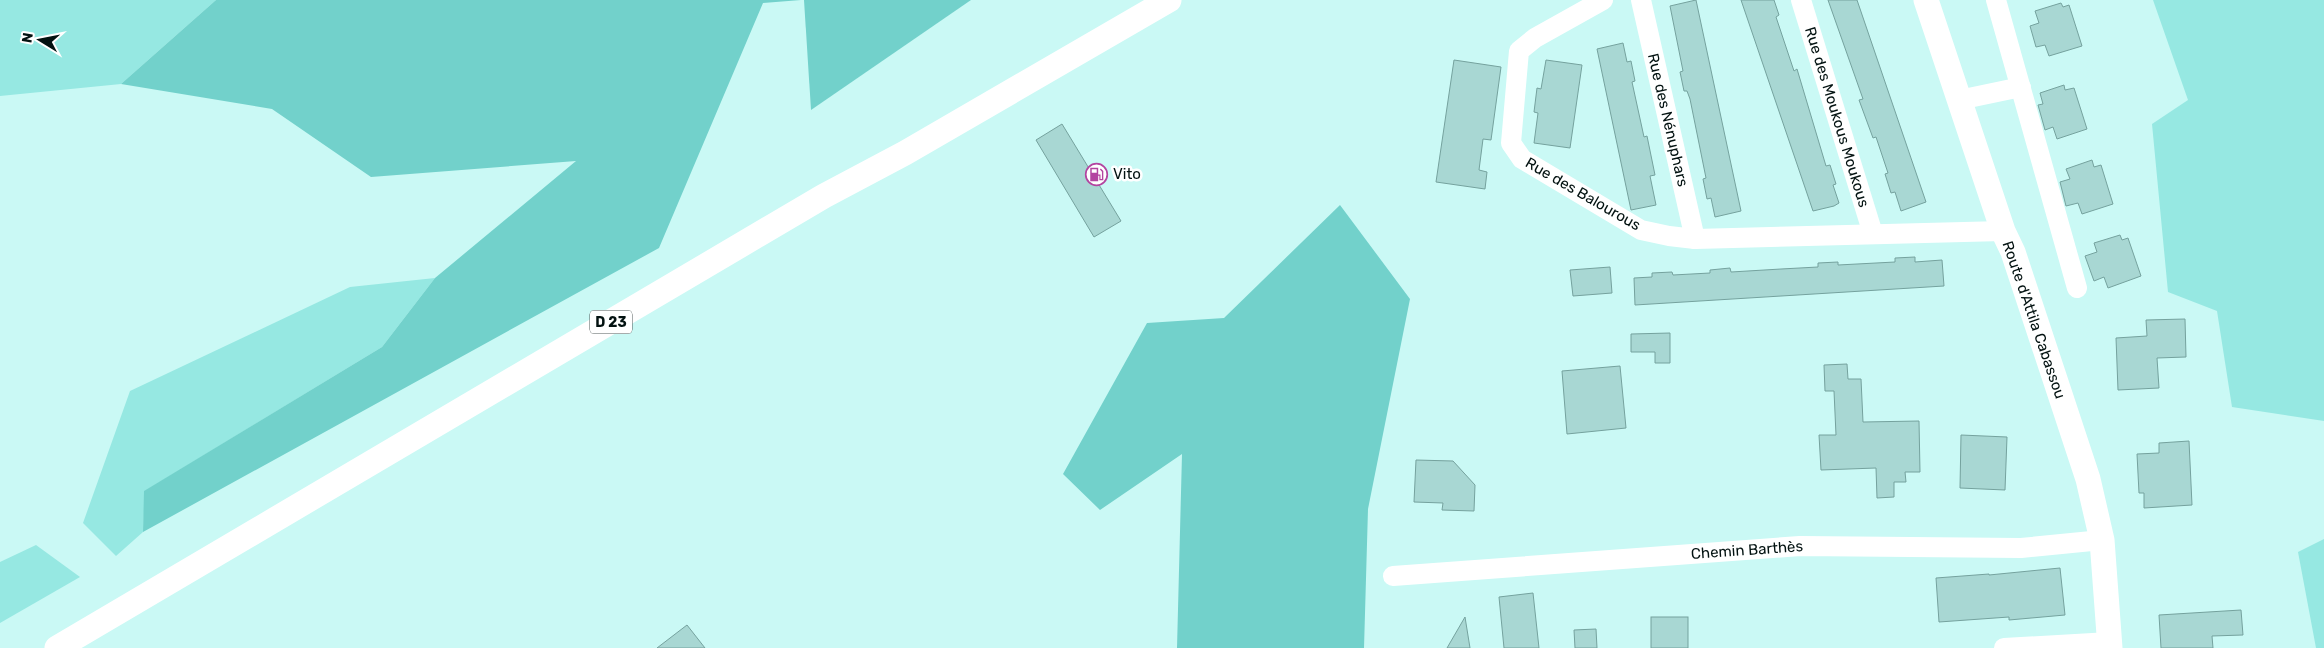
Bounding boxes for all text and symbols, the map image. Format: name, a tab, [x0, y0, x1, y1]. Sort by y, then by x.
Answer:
north arrow	[15, 15, 65, 65]
street label: Rue des Moukous Moukous	[1801, 25, 1873, 210]
text: N	[18, 31, 37, 44]
street label: Rue des Nénuphars	[1644, 52, 1692, 189]
street label: Rue des Balourous	[1522, 154, 1644, 234]
fuel station icon: Vito	[1085, 162, 1109, 186]
place label: Vito	[1113, 165, 1141, 183]
street label: Route d'Attila Cabassou	[1999, 239, 2069, 401]
road number: D 23	[590, 311, 632, 334]
street label: Chemin Barthès	[1690, 537, 1804, 563]

